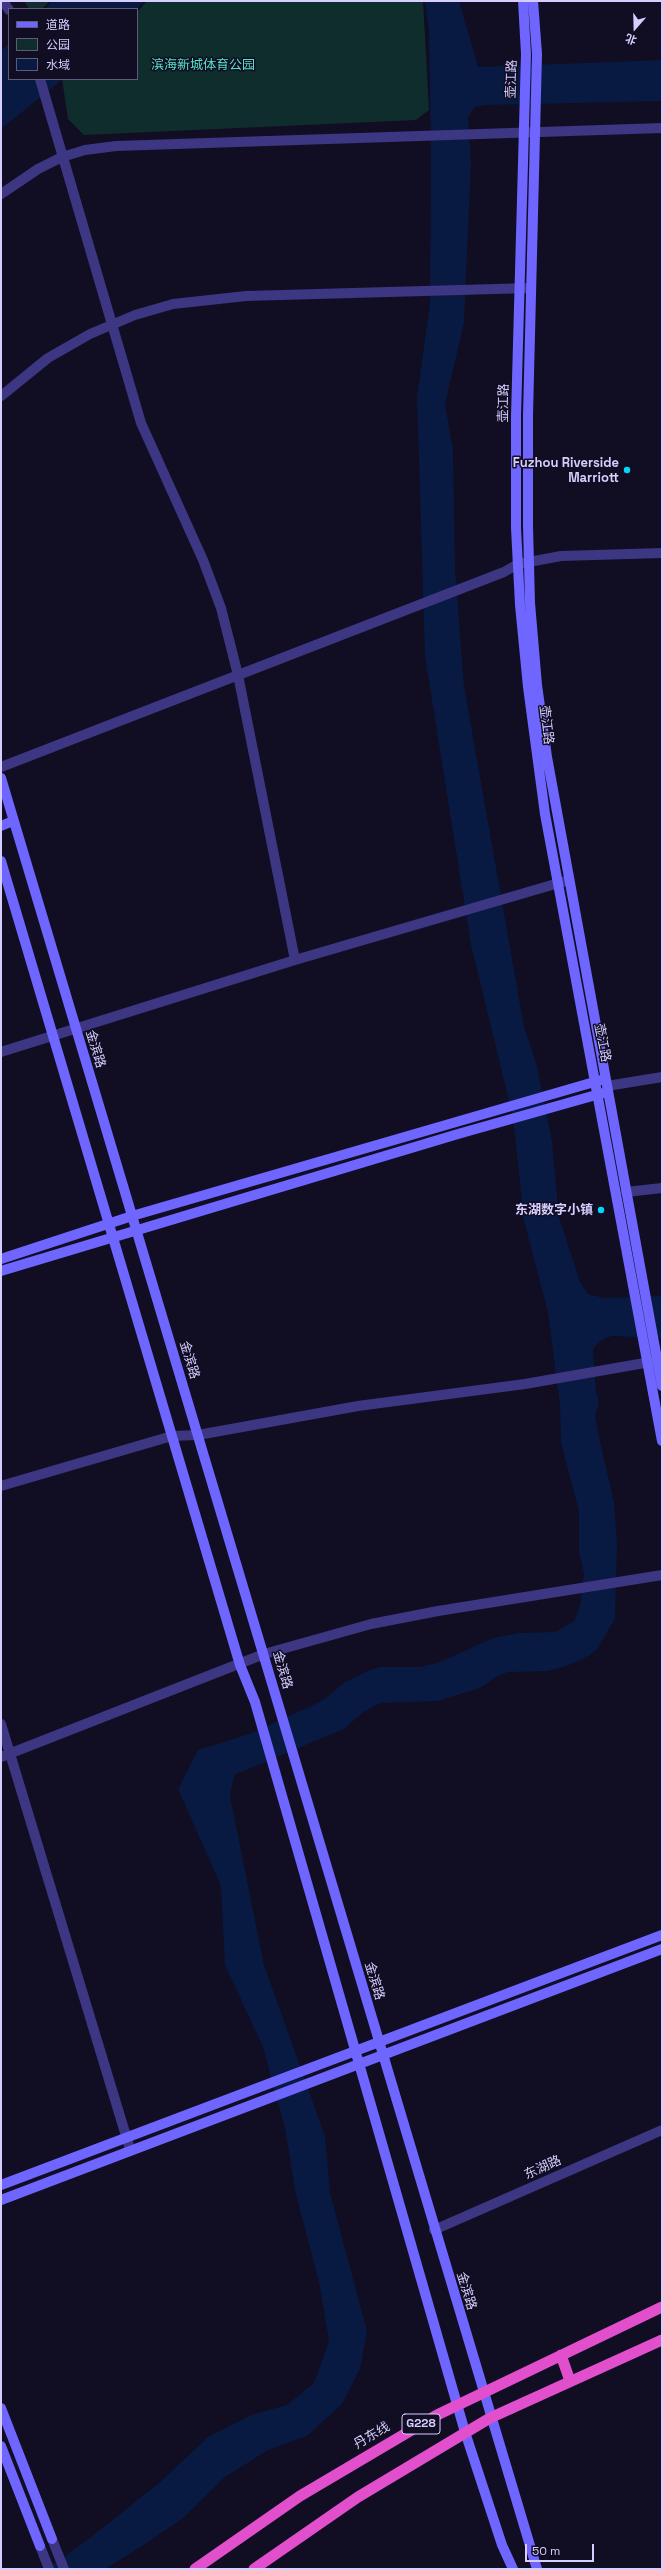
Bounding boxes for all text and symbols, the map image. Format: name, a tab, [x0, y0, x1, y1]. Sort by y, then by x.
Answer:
legend	[8, 8, 138, 80]
north arrow	[615, 8, 655, 48]
text: 道路	[46, 17, 70, 33]
text: 北	[623, 31, 638, 48]
text: 公园	[46, 37, 70, 53]
text: 水域	[46, 57, 70, 73]
park label: 滨海新城体育公园	[151, 57, 255, 73]
street label: 壶江路	[504, 59, 520, 99]
street label: 壶江路	[496, 383, 512, 423]
place label: Fuzhou Riverside Marriott	[513, 455, 619, 486]
marker: Fuzhou Riverside Marriott	[622, 465, 632, 475]
street label: 壶江路	[536, 705, 556, 745]
street label: 壶江路	[591, 1022, 613, 1064]
street label: 金滨路	[82, 1028, 108, 1070]
place label: 东湖数字小镇	[515, 1202, 593, 1218]
marker: 东湖数字小镇	[596, 1205, 606, 1215]
street label: 金滨路	[176, 1339, 202, 1381]
street label: 金滨路	[269, 1649, 295, 1691]
street label: 金滨路	[361, 1960, 387, 2002]
street label: 东湖路	[522, 2153, 564, 2183]
street label: 金滨路	[453, 2270, 479, 2312]
road number: G228	[402, 2414, 440, 2434]
street label: 丹东线	[351, 2419, 393, 2453]
scale bar	[527, 2536, 596, 2562]
text: 50 m	[532, 2543, 560, 2559]

